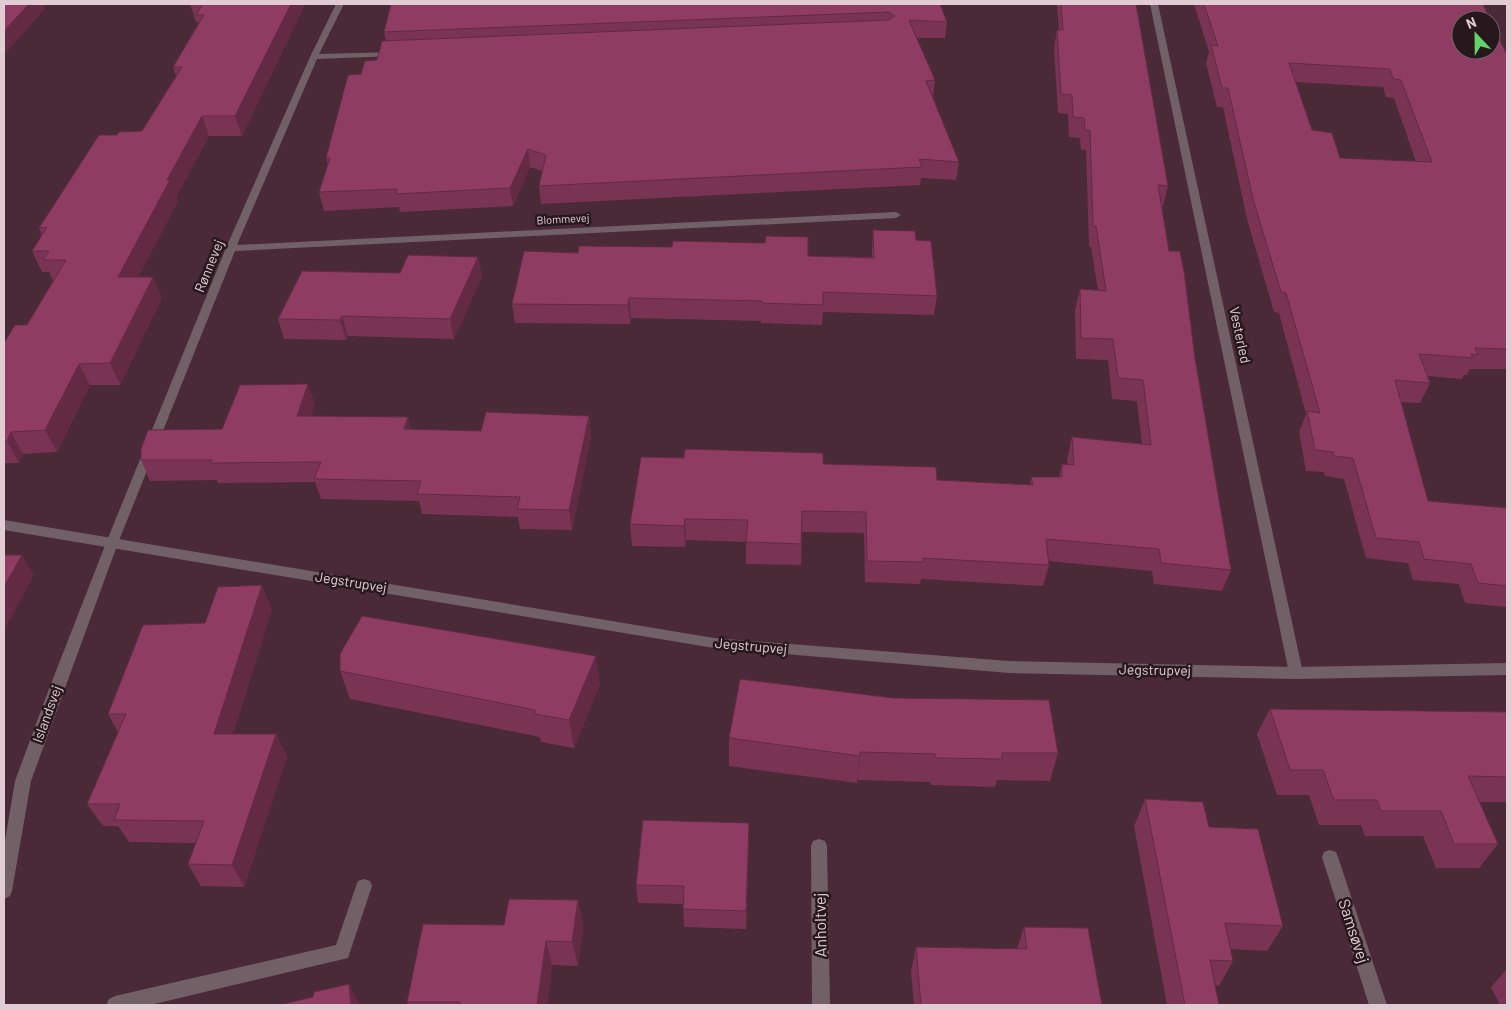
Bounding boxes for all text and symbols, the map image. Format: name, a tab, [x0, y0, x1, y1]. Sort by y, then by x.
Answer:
north arrow	[1451, 10, 1501, 60]
text: N	[1463, 13, 1478, 32]
street label: Blommevej	[536, 211, 590, 226]
street label: Rønnevej	[190, 237, 227, 295]
street label: Vesterled	[1226, 305, 1255, 365]
street label: Jegstrupvej	[314, 567, 388, 596]
street label: Jegstrupvej	[714, 634, 788, 657]
street label: Jegstrupvej	[1119, 660, 1191, 679]
street label: Islandsvej	[28, 683, 65, 745]
street label: Anholtvej	[809, 892, 830, 958]
street label: Samsøvej	[1335, 896, 1374, 965]

